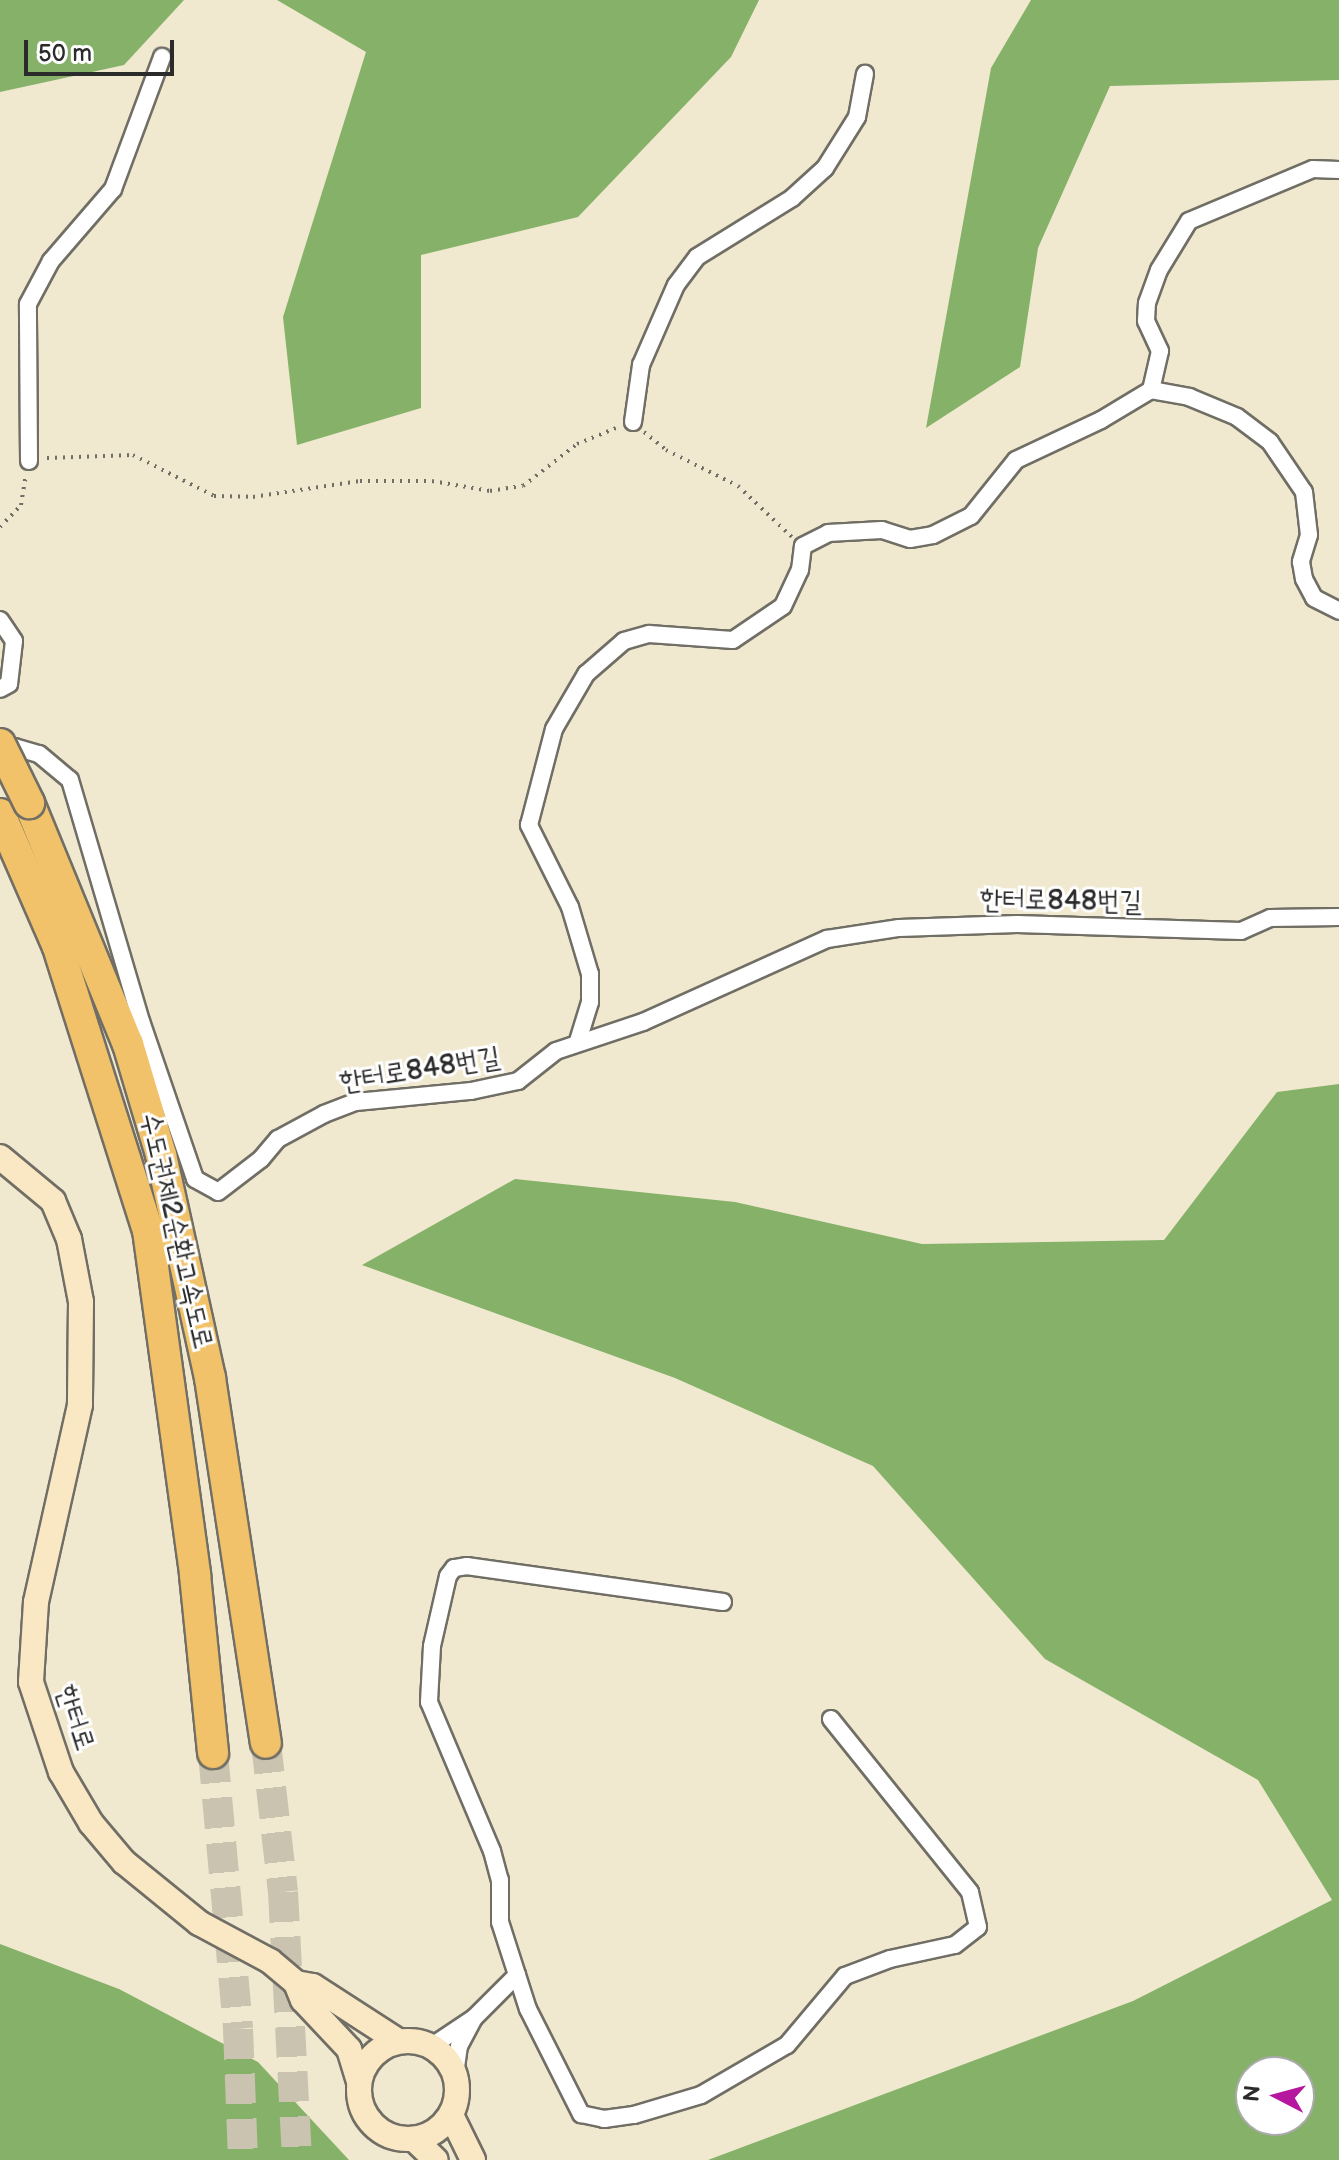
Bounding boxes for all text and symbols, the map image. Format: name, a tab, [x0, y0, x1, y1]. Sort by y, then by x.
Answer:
scale bar	[28, 24, 178, 74]
text: 50 m	[38, 39, 92, 68]
street label: 한터로848번길	[980, 883, 1142, 919]
street label: 한터로848번길	[337, 1041, 503, 1099]
street label: 수도권제2순환고속도로	[132, 1109, 220, 1353]
street label: 한터로	[49, 1681, 101, 1755]
north arrow	[1235, 2056, 1315, 2136]
text: N	[1238, 2084, 1267, 2103]

